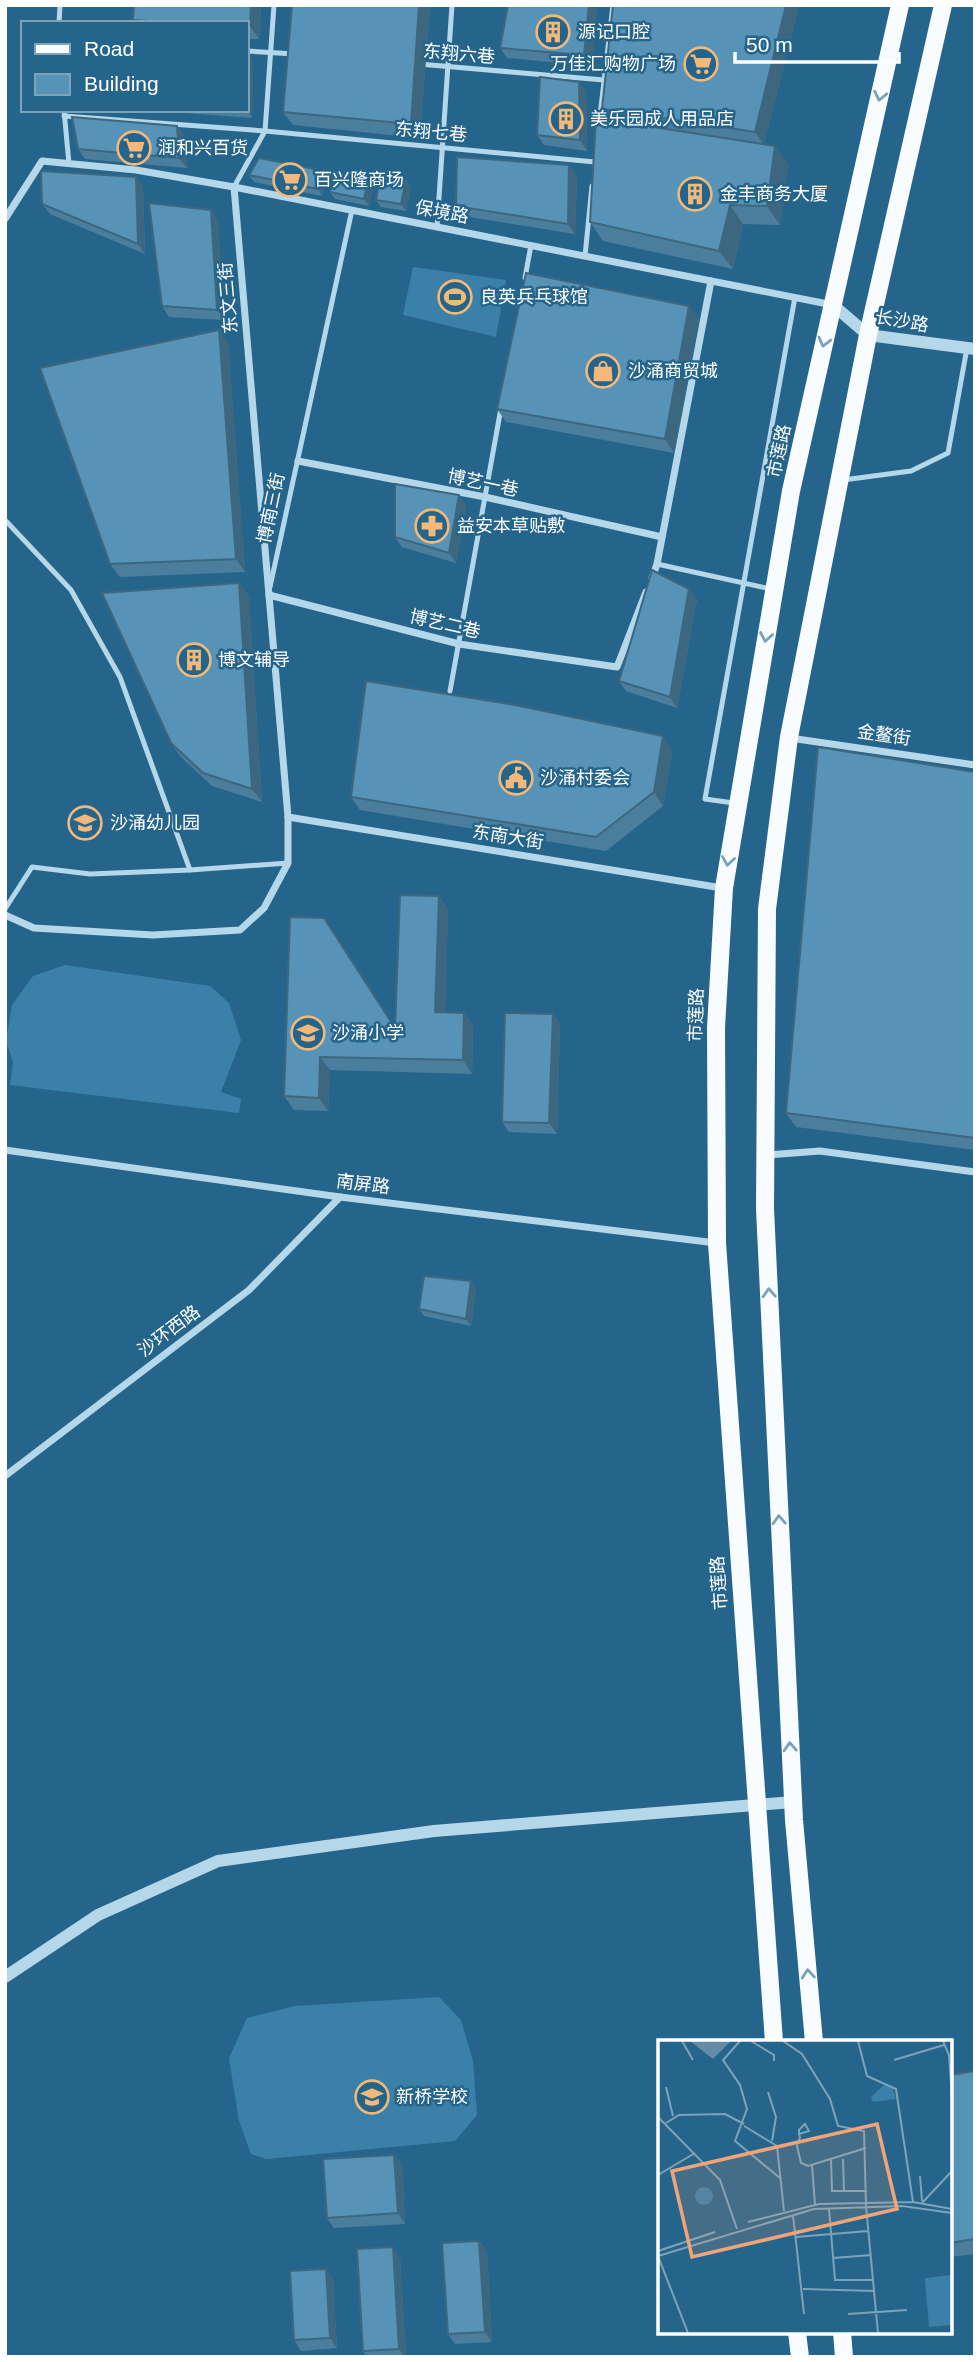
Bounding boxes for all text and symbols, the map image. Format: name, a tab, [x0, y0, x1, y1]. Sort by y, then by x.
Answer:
building icon: 源记口腔	[534, 13, 572, 51]
legend	[21, 21, 248, 112]
scale bar	[735, 21, 900, 65]
place label: 源记口腔	[578, 22, 650, 42]
text: 50 m	[746, 33, 793, 56]
text: Road	[84, 37, 134, 60]
street label: 东翔六巷	[422, 41, 496, 67]
supermarket icon: 万佳汇购物广场	[682, 45, 720, 83]
place label: 万佳汇购物广场	[550, 54, 676, 74]
text: Building	[84, 72, 159, 95]
one-way arrow	[873, 90, 888, 102]
building icon: 美乐园成人用品店	[547, 100, 585, 138]
place label: 美乐园成人用品店	[590, 109, 734, 129]
street label: 东翔七巷	[394, 119, 468, 145]
supermarket icon: 润和兴百货	[115, 129, 153, 167]
place label: 润和兴百货	[158, 138, 248, 158]
supermarket icon: 百兴隆商场	[271, 161, 309, 199]
place label: 百兴隆商场	[314, 170, 404, 190]
building icon: 金丰商务大厦	[676, 175, 714, 213]
place label: 金丰商务大厦	[720, 184, 828, 204]
street label: 保境路	[414, 197, 470, 227]
street label: 东文三街	[215, 261, 241, 335]
sports icon: 良英兵乓球馆	[436, 278, 474, 316]
place label: 良英兵乓球馆	[480, 287, 588, 307]
street label: 长沙路	[874, 306, 930, 336]
one-way arrow	[818, 335, 832, 347]
shop icon: 沙涌商贸城	[584, 352, 622, 390]
place label: 沙涌商贸城	[628, 361, 718, 381]
street label: 市莲路	[764, 423, 794, 479]
street label: 博艺一巷	[446, 466, 520, 500]
street label: 博南三街	[254, 471, 288, 545]
pharmacy icon: 益安本草贴敷	[413, 507, 451, 545]
place label: 益安本草贴敷	[457, 516, 565, 536]
street label: 博艺二巷	[408, 606, 482, 642]
one-way arrow	[759, 631, 774, 643]
building icon: 博文辅导	[175, 641, 213, 679]
place label: 博文辅导	[218, 650, 290, 670]
street label: 金鳌街	[856, 721, 912, 749]
public building icon: 沙涌村委会	[497, 759, 535, 797]
place label: 沙涌村委会	[540, 768, 630, 788]
school or university icon: 沙涌幼儿园	[66, 804, 104, 842]
place label: 沙涌幼儿园	[110, 813, 200, 833]
street label: 东南大街	[471, 821, 545, 853]
one-way arrow	[721, 855, 736, 867]
street label: 市莲路	[685, 988, 707, 1042]
school or university icon: 沙涌小学	[289, 1014, 327, 1052]
place label: 沙涌小学	[332, 1023, 404, 1043]
street label: 南屏路	[335, 1171, 391, 1197]
one-way arrow	[761, 1287, 776, 1298]
street label: 沙环西路	[134, 1301, 204, 1361]
one-way arrow	[772, 1514, 787, 1525]
street label: 市莲路	[707, 1555, 731, 1611]
one-way arrow	[783, 1741, 798, 1752]
one-way arrow	[801, 1968, 816, 1979]
inset map	[658, 2040, 952, 2334]
school or university icon: 新桥学校	[353, 2078, 391, 2116]
place label: 新桥学校	[396, 2087, 468, 2107]

